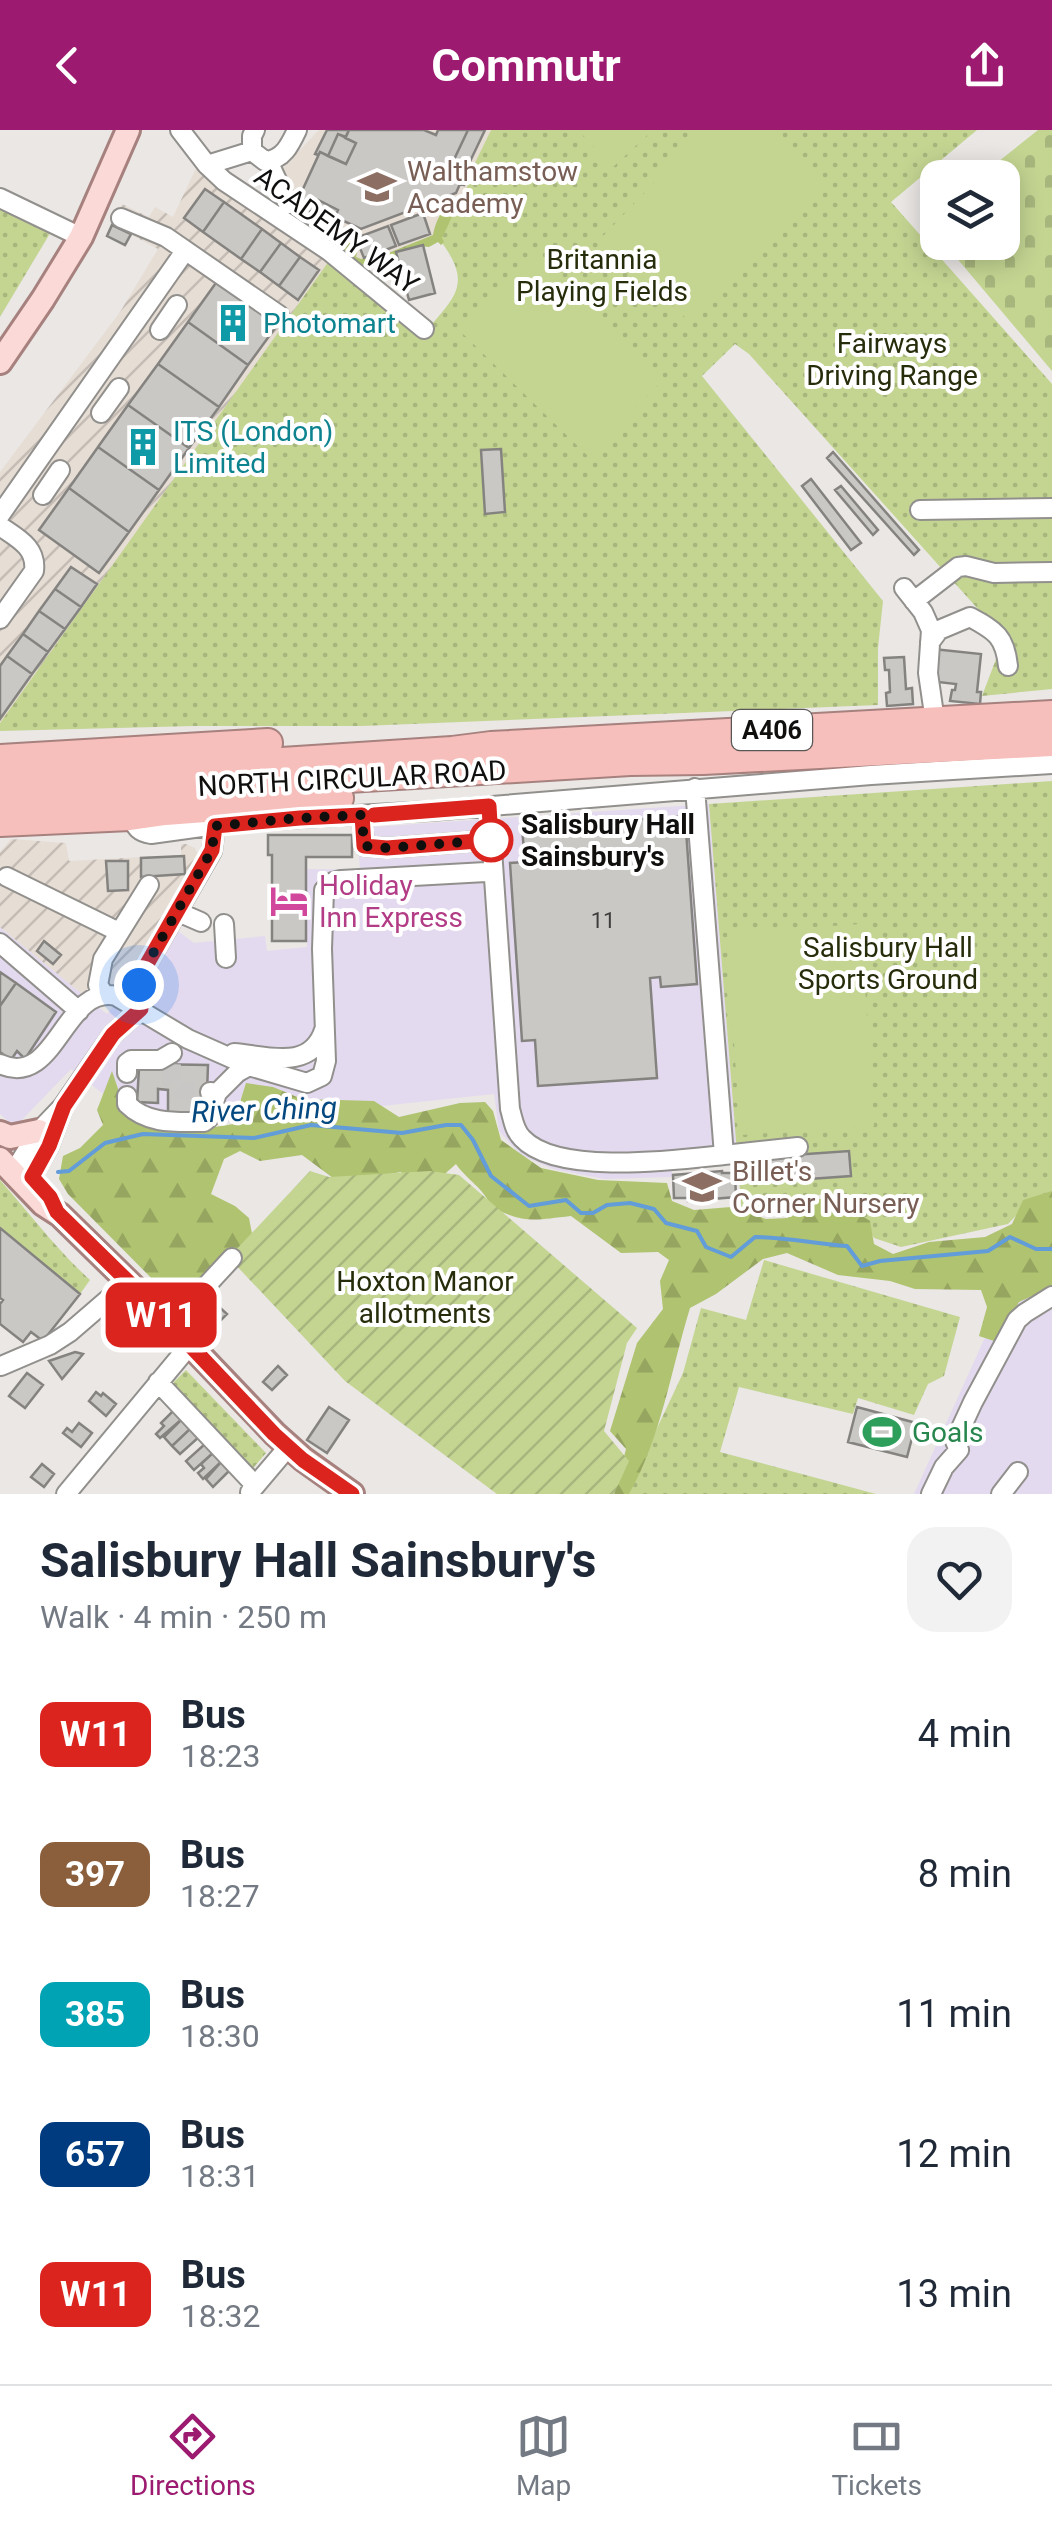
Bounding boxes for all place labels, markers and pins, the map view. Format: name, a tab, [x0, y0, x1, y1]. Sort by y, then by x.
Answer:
place label: Walthamstow Academy	[407, 155, 578, 220]
school or university icon: Walthamstow Academy	[356, 166, 398, 208]
building icon: Photomart	[212, 302, 254, 344]
place label: Photomart	[263, 307, 396, 340]
place label: ITS (London) Limited	[173, 415, 333, 480]
building icon: ITS (London) Limited	[122, 426, 164, 468]
place label: Salisbury Hall Sainsbury's	[521, 808, 695, 873]
marker: Salisbury Hall Sainsbury's	[470, 819, 512, 861]
place label: Holiday Inn Express	[319, 869, 463, 934]
hotel icon: Holiday Inn Express	[268, 880, 310, 922]
place label: Billet's Corner Nursery	[732, 1155, 920, 1220]
school or university icon: Billet's Corner Nursery	[681, 1166, 723, 1208]
sports icon: Goals	[861, 1411, 903, 1453]
place label: Goals	[912, 1416, 984, 1449]

